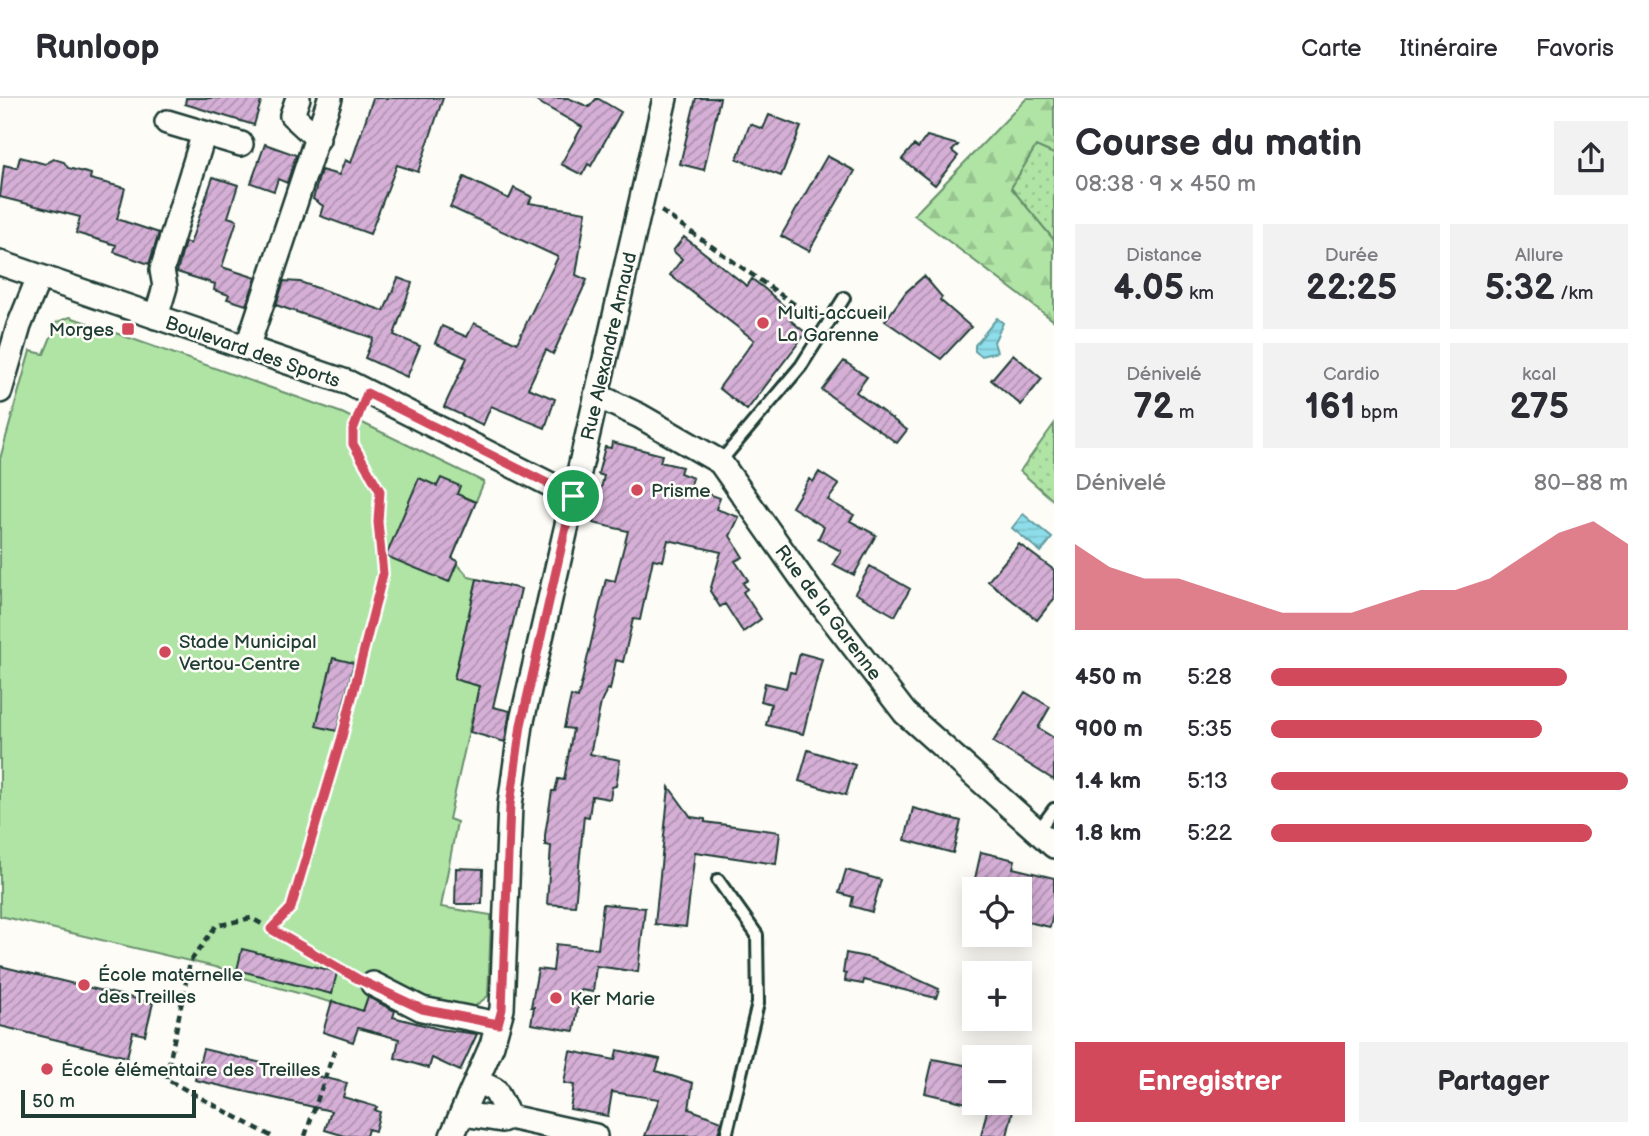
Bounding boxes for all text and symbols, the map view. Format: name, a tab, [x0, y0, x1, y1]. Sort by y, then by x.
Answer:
text: Runloop	[35, 28, 159, 68]
text: Carte	[1301, 34, 1362, 63]
text: Itinéraire	[1400, 34, 1498, 63]
text: Favoris	[1536, 34, 1614, 63]
text: Course du matin	[1075, 121, 1362, 166]
button: share	[1554, 121, 1628, 195]
text: 08:38 · 9 × 450 m	[1075, 170, 1256, 198]
text: Distance	[1126, 244, 1202, 267]
text: Durée	[1325, 244, 1378, 267]
text: Allure	[1515, 244, 1563, 267]
street label: Rue Alexandre Arnaud	[577, 250, 642, 443]
text: 4.05	[1114, 267, 1184, 310]
text: 22:25	[1306, 267, 1397, 310]
text: 5:32	[1485, 267, 1555, 310]
text: km	[1184, 282, 1214, 305]
text: /km	[1555, 282, 1594, 305]
place label: Multi-accueil La Garenne	[777, 302, 887, 347]
street label: Boulevard des Sports	[162, 312, 343, 393]
marker: Multi-accueil La Garenne	[755, 315, 771, 331]
place label: Morges	[49, 319, 114, 342]
marker: Morges	[120, 321, 136, 337]
text: Dénivelé	[1126, 363, 1201, 386]
text: Cardio	[1323, 363, 1380, 386]
text: kcal	[1522, 363, 1556, 386]
text: 72	[1133, 386, 1174, 429]
text: 161	[1305, 386, 1356, 429]
text: 275	[1509, 386, 1569, 429]
text: m	[1174, 401, 1194, 424]
text: bpm	[1356, 401, 1398, 424]
pin	[543, 466, 603, 526]
text: Dénivelé	[1075, 469, 1166, 497]
text: 80–88 m	[1534, 469, 1628, 497]
icon: arrive	[554, 477, 592, 515]
place label: Prisme	[651, 480, 711, 503]
marker: Prisme	[629, 482, 645, 498]
street label: Rue de la Garenne	[770, 541, 886, 685]
place label: Stade Municipal Vertou-Centre	[179, 631, 317, 676]
marker: Stade Municipal Vertou-Centre	[157, 644, 173, 660]
text: 450 m	[1075, 663, 1142, 691]
text: 5:28	[1187, 663, 1232, 691]
text: 900 m	[1075, 715, 1143, 743]
text: 5:35	[1187, 715, 1232, 743]
text: 1.4 km	[1075, 767, 1141, 795]
text: 5:13	[1187, 767, 1228, 795]
text: 1.8 km	[1075, 819, 1141, 847]
text: 5:22	[1187, 819, 1232, 847]
map controls	[962, 877, 1032, 1115]
button: locate	[962, 877, 1032, 947]
button: +	[962, 961, 1032, 1031]
place label: École maternelle des Treilles	[98, 963, 243, 1009]
marker: École maternelle des Treilles	[76, 977, 92, 993]
place label: Ker Marie	[570, 988, 655, 1011]
marker: Ker Marie	[548, 990, 564, 1006]
button: Enregistrer	[1075, 1042, 1345, 1122]
button: Partager	[1359, 1042, 1628, 1122]
button: −	[962, 1045, 1032, 1115]
place label: École élémentaire des Treilles	[61, 1058, 320, 1082]
marker: École élémentaire des Treilles	[39, 1061, 55, 1077]
scale bar	[21, 1087, 196, 1119]
text: 50 m	[32, 1090, 75, 1113]

